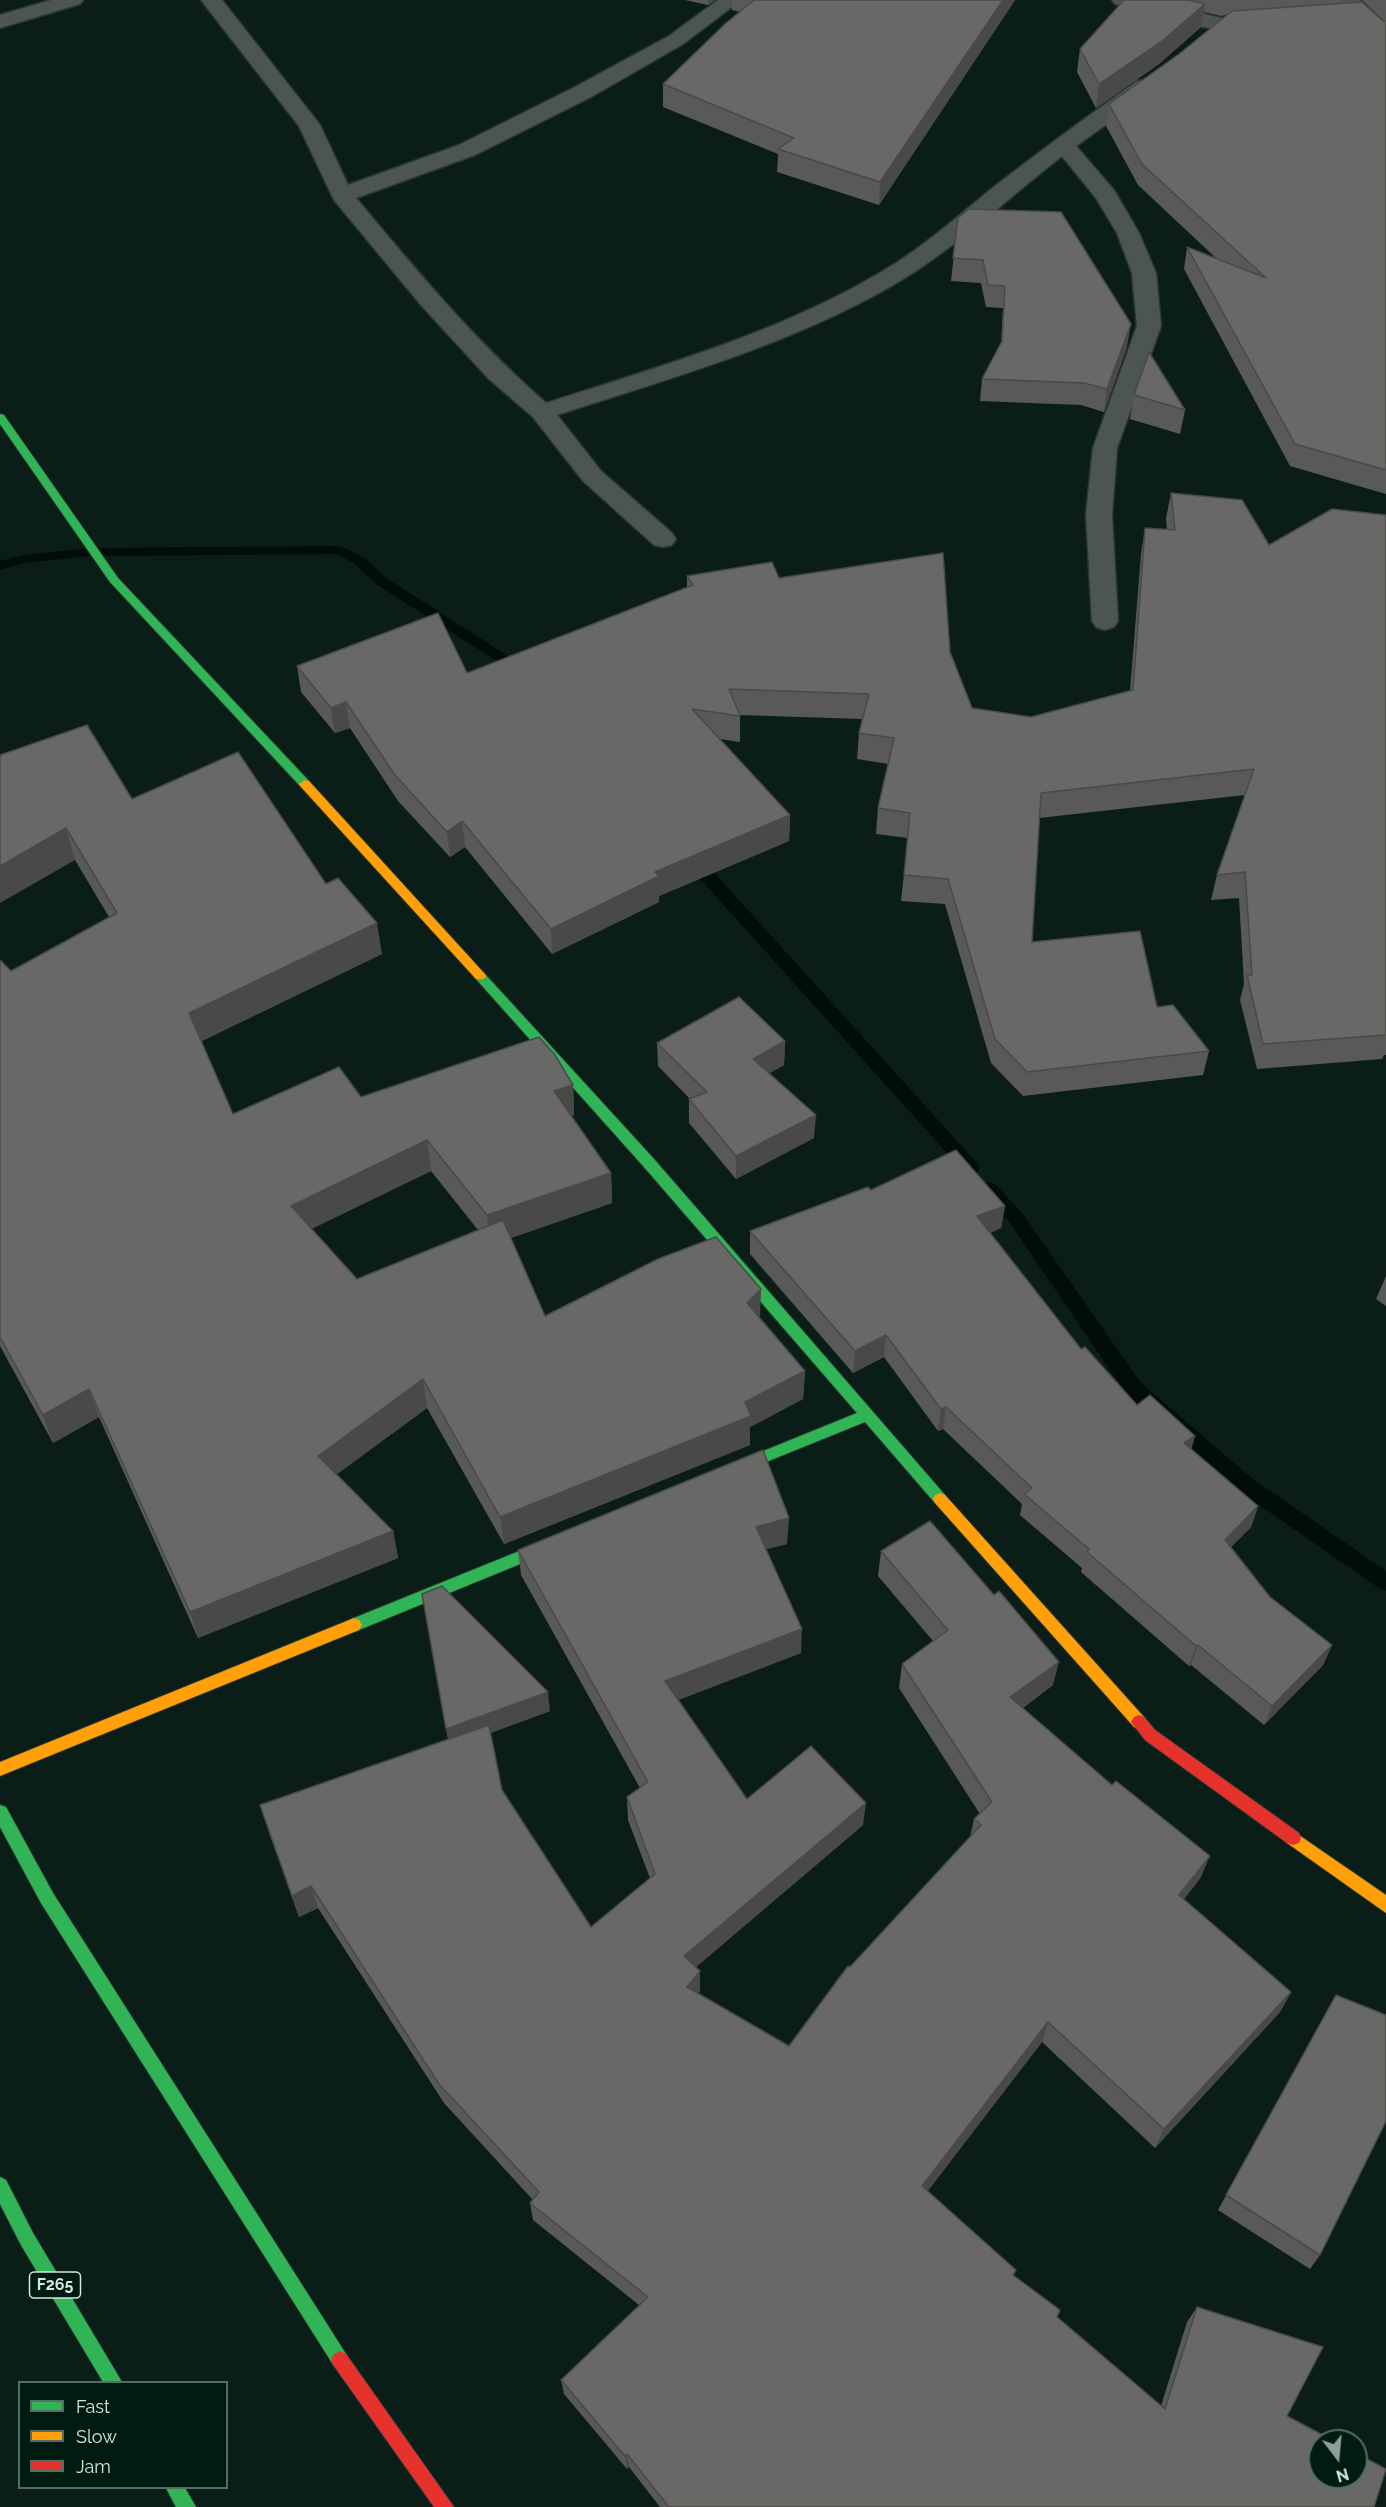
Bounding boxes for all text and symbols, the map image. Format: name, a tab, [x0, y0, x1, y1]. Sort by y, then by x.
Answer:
road number: F265	[29, 2272, 80, 2298]
legend	[18, 2381, 228, 2489]
text: Fast	[76, 2396, 110, 2417]
text: Slow	[76, 2426, 117, 2447]
north arrow	[1308, 2429, 1368, 2489]
text: Jam	[76, 2456, 111, 2477]
text: N	[1334, 2464, 1351, 2486]

